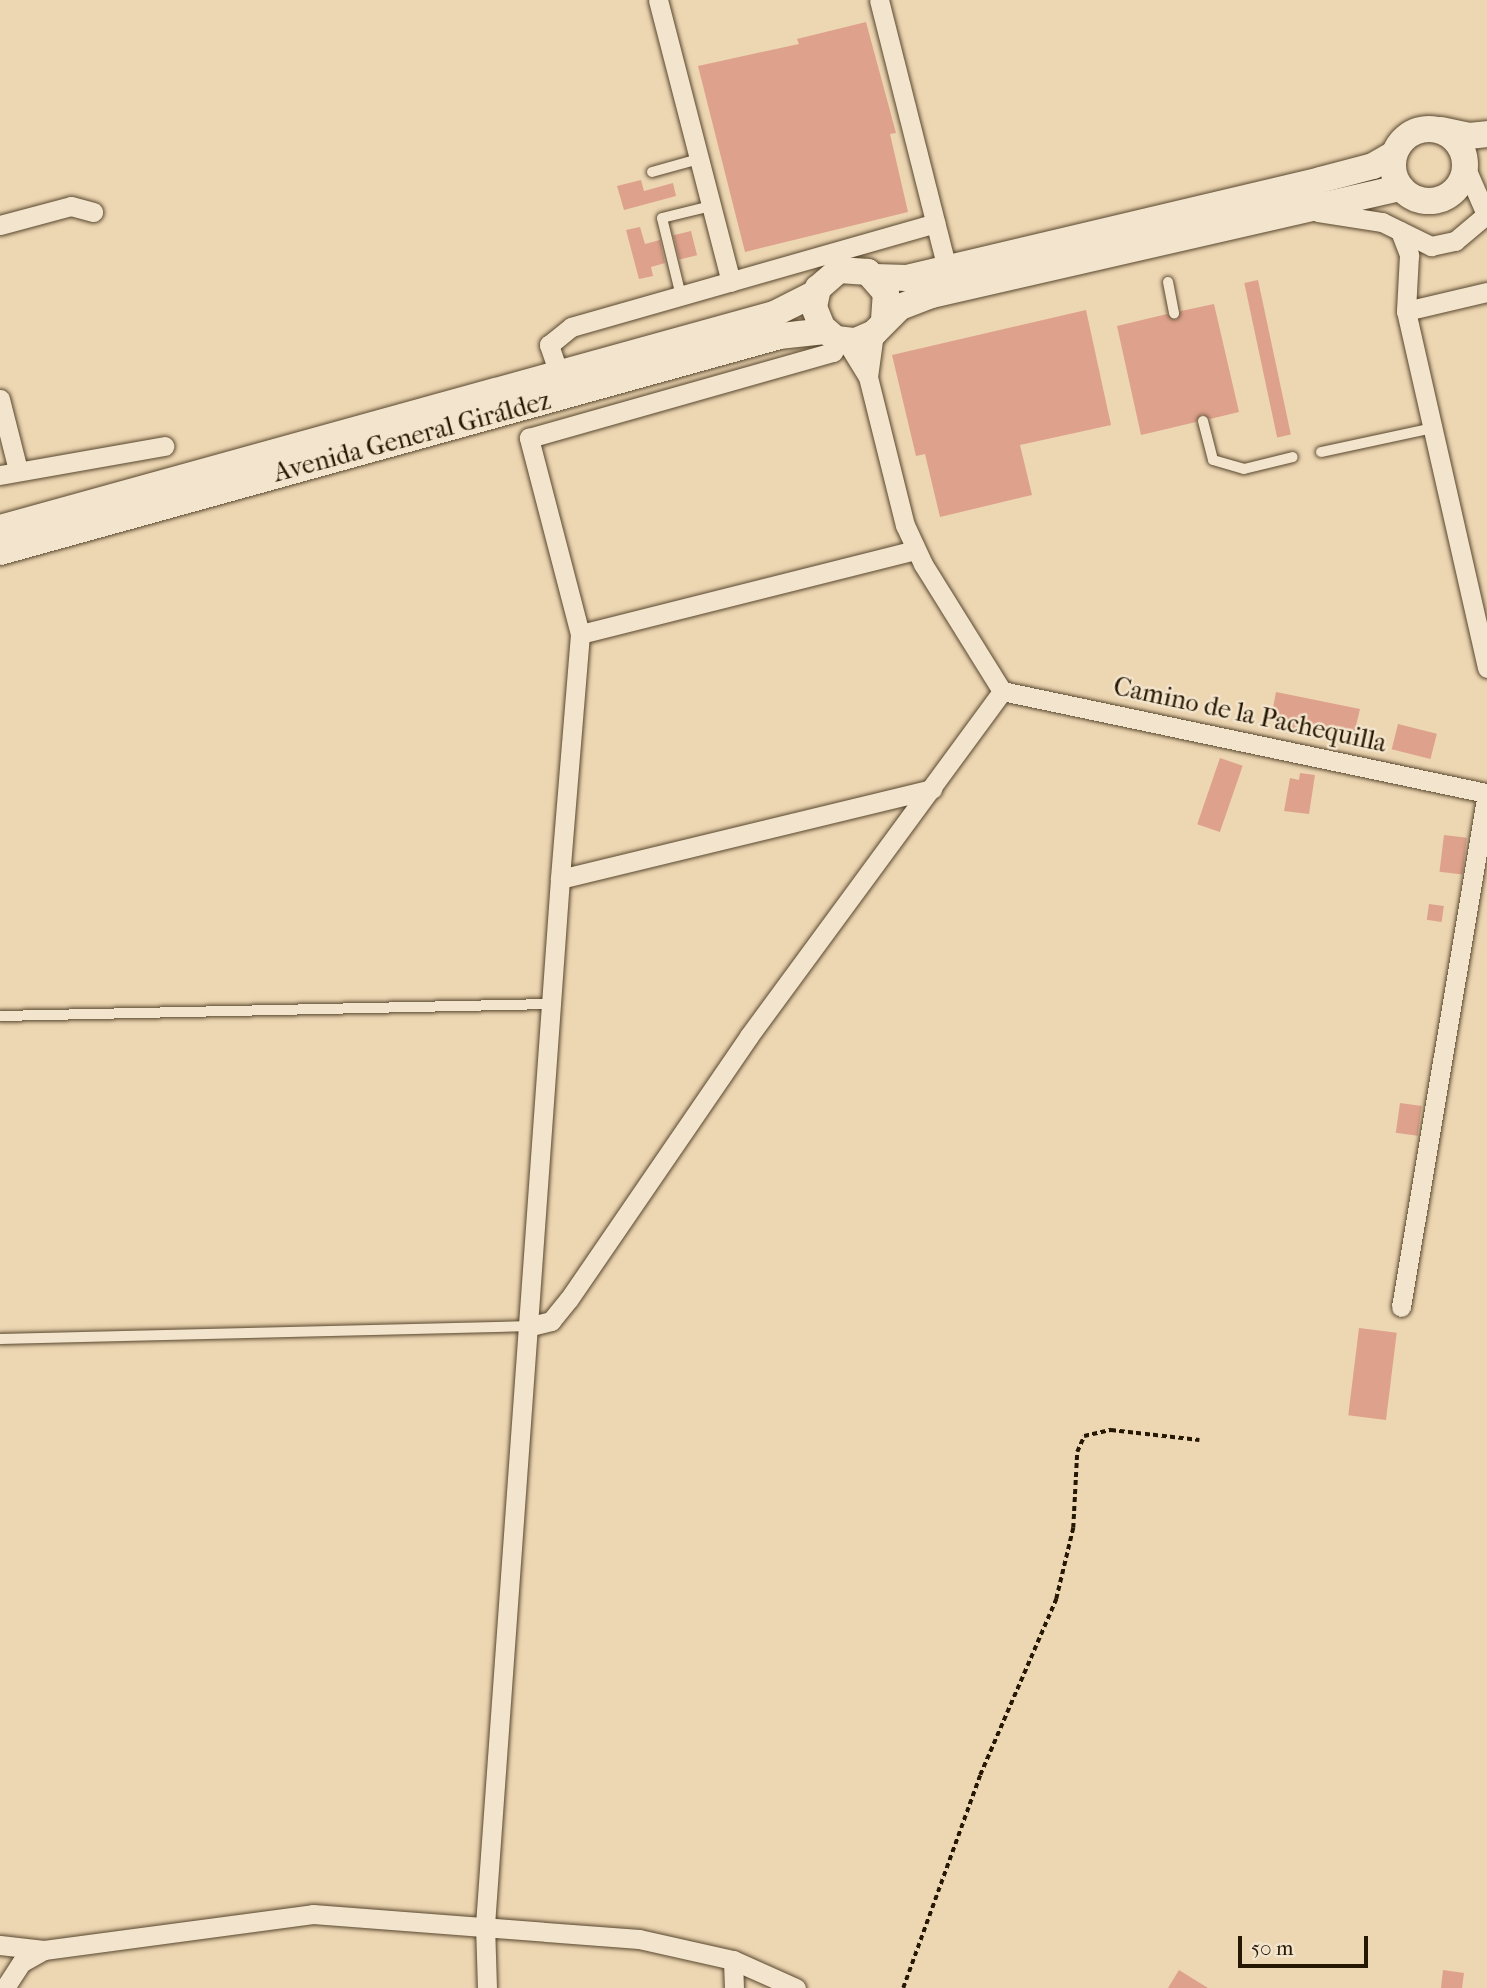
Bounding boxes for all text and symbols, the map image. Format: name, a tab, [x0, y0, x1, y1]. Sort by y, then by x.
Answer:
street label: Avenida General Giráldez	[270, 385, 554, 489]
street label: Camino de la Pachequilla	[1111, 671, 1389, 759]
scale bar	[1242, 1922, 1372, 1966]
text: 50 m	[1251, 1936, 1294, 1960]

